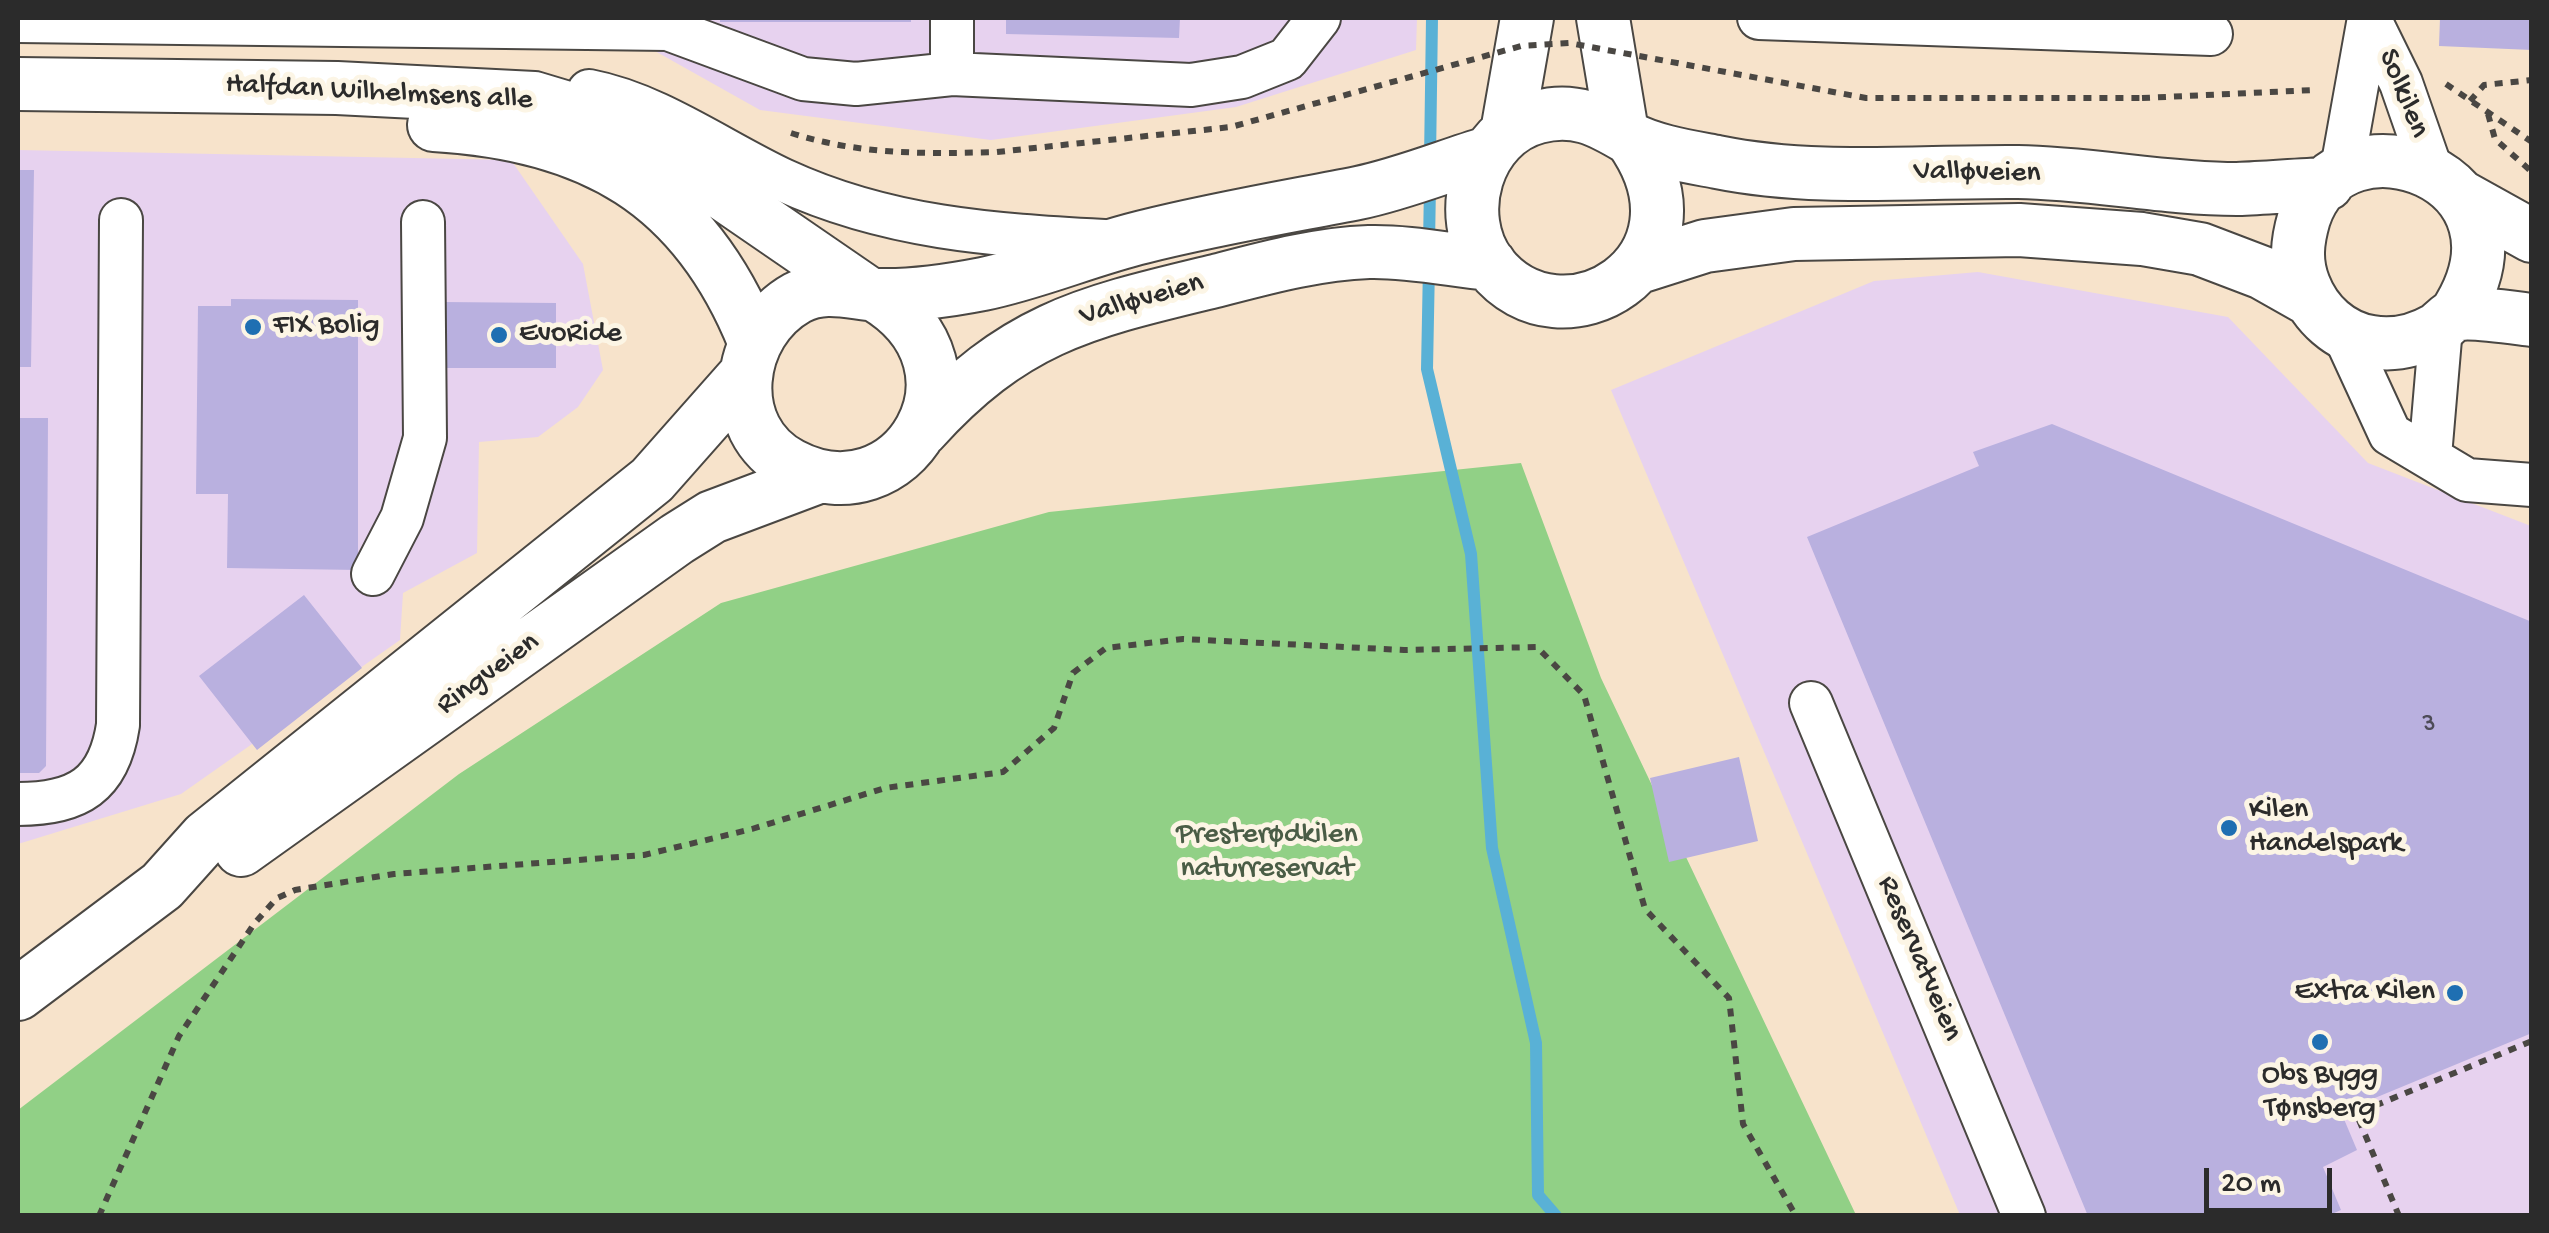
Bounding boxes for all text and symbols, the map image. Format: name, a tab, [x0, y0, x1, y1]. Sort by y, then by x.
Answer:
street label: Solkilen	[2368, 44, 2436, 144]
street label: Halfdan Wilhelmsens alle	[224, 68, 534, 120]
street label: Valløveien	[1913, 155, 2041, 193]
street label: Valløveien	[1076, 266, 1208, 336]
place label: FIX Bolig	[273, 309, 380, 345]
marker: FIX Bolig	[242, 316, 264, 338]
place label: EvoRide	[519, 317, 622, 353]
marker: EvoRide	[488, 324, 510, 346]
street label: Ringveien	[430, 626, 548, 724]
house number: 3	[2423, 711, 2435, 741]
place label: Kilen Handelspark	[2249, 793, 2403, 864]
marker: Kilen Handelspark	[2218, 817, 2240, 839]
park label: Presterødkilen naturreservat	[1176, 818, 1358, 888]
street label: Reservatveien	[1867, 871, 1969, 1047]
place label: Extra Kilen	[2295, 975, 2435, 1011]
marker: Extra Kilen	[2444, 982, 2466, 1004]
marker: Obs Bygg Tønsberg	[2309, 1031, 2331, 1053]
place label: Obs Bygg Tønsberg	[2262, 1058, 2378, 1128]
scale bar	[2209, 1148, 2336, 1210]
text: 20 m	[2221, 1168, 2281, 1203]

